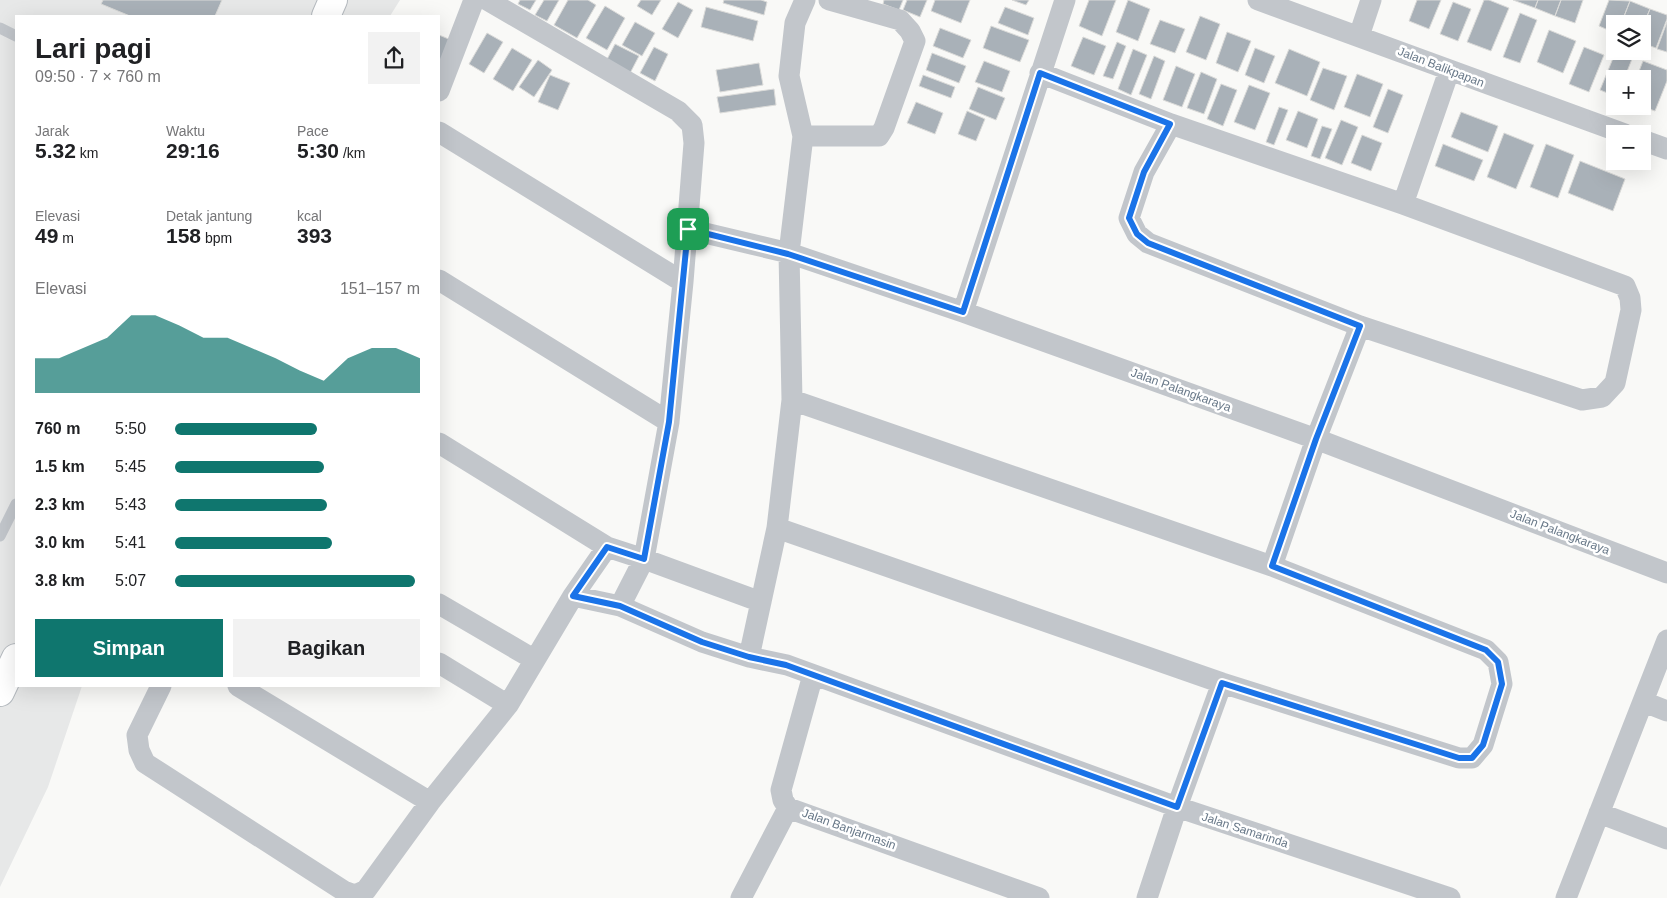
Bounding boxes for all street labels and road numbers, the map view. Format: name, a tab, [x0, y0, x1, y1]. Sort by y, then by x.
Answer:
street label: Jalan Balikpapan	[1396, 44, 1486, 90]
street label: Jalan Palangkaraya	[1129, 365, 1233, 415]
street label: Jalan Palangkaraya	[1508, 507, 1612, 558]
street label: Jalan Banjarmasin	[800, 806, 898, 852]
street label: Jalan Samarinda	[1200, 809, 1290, 851]

